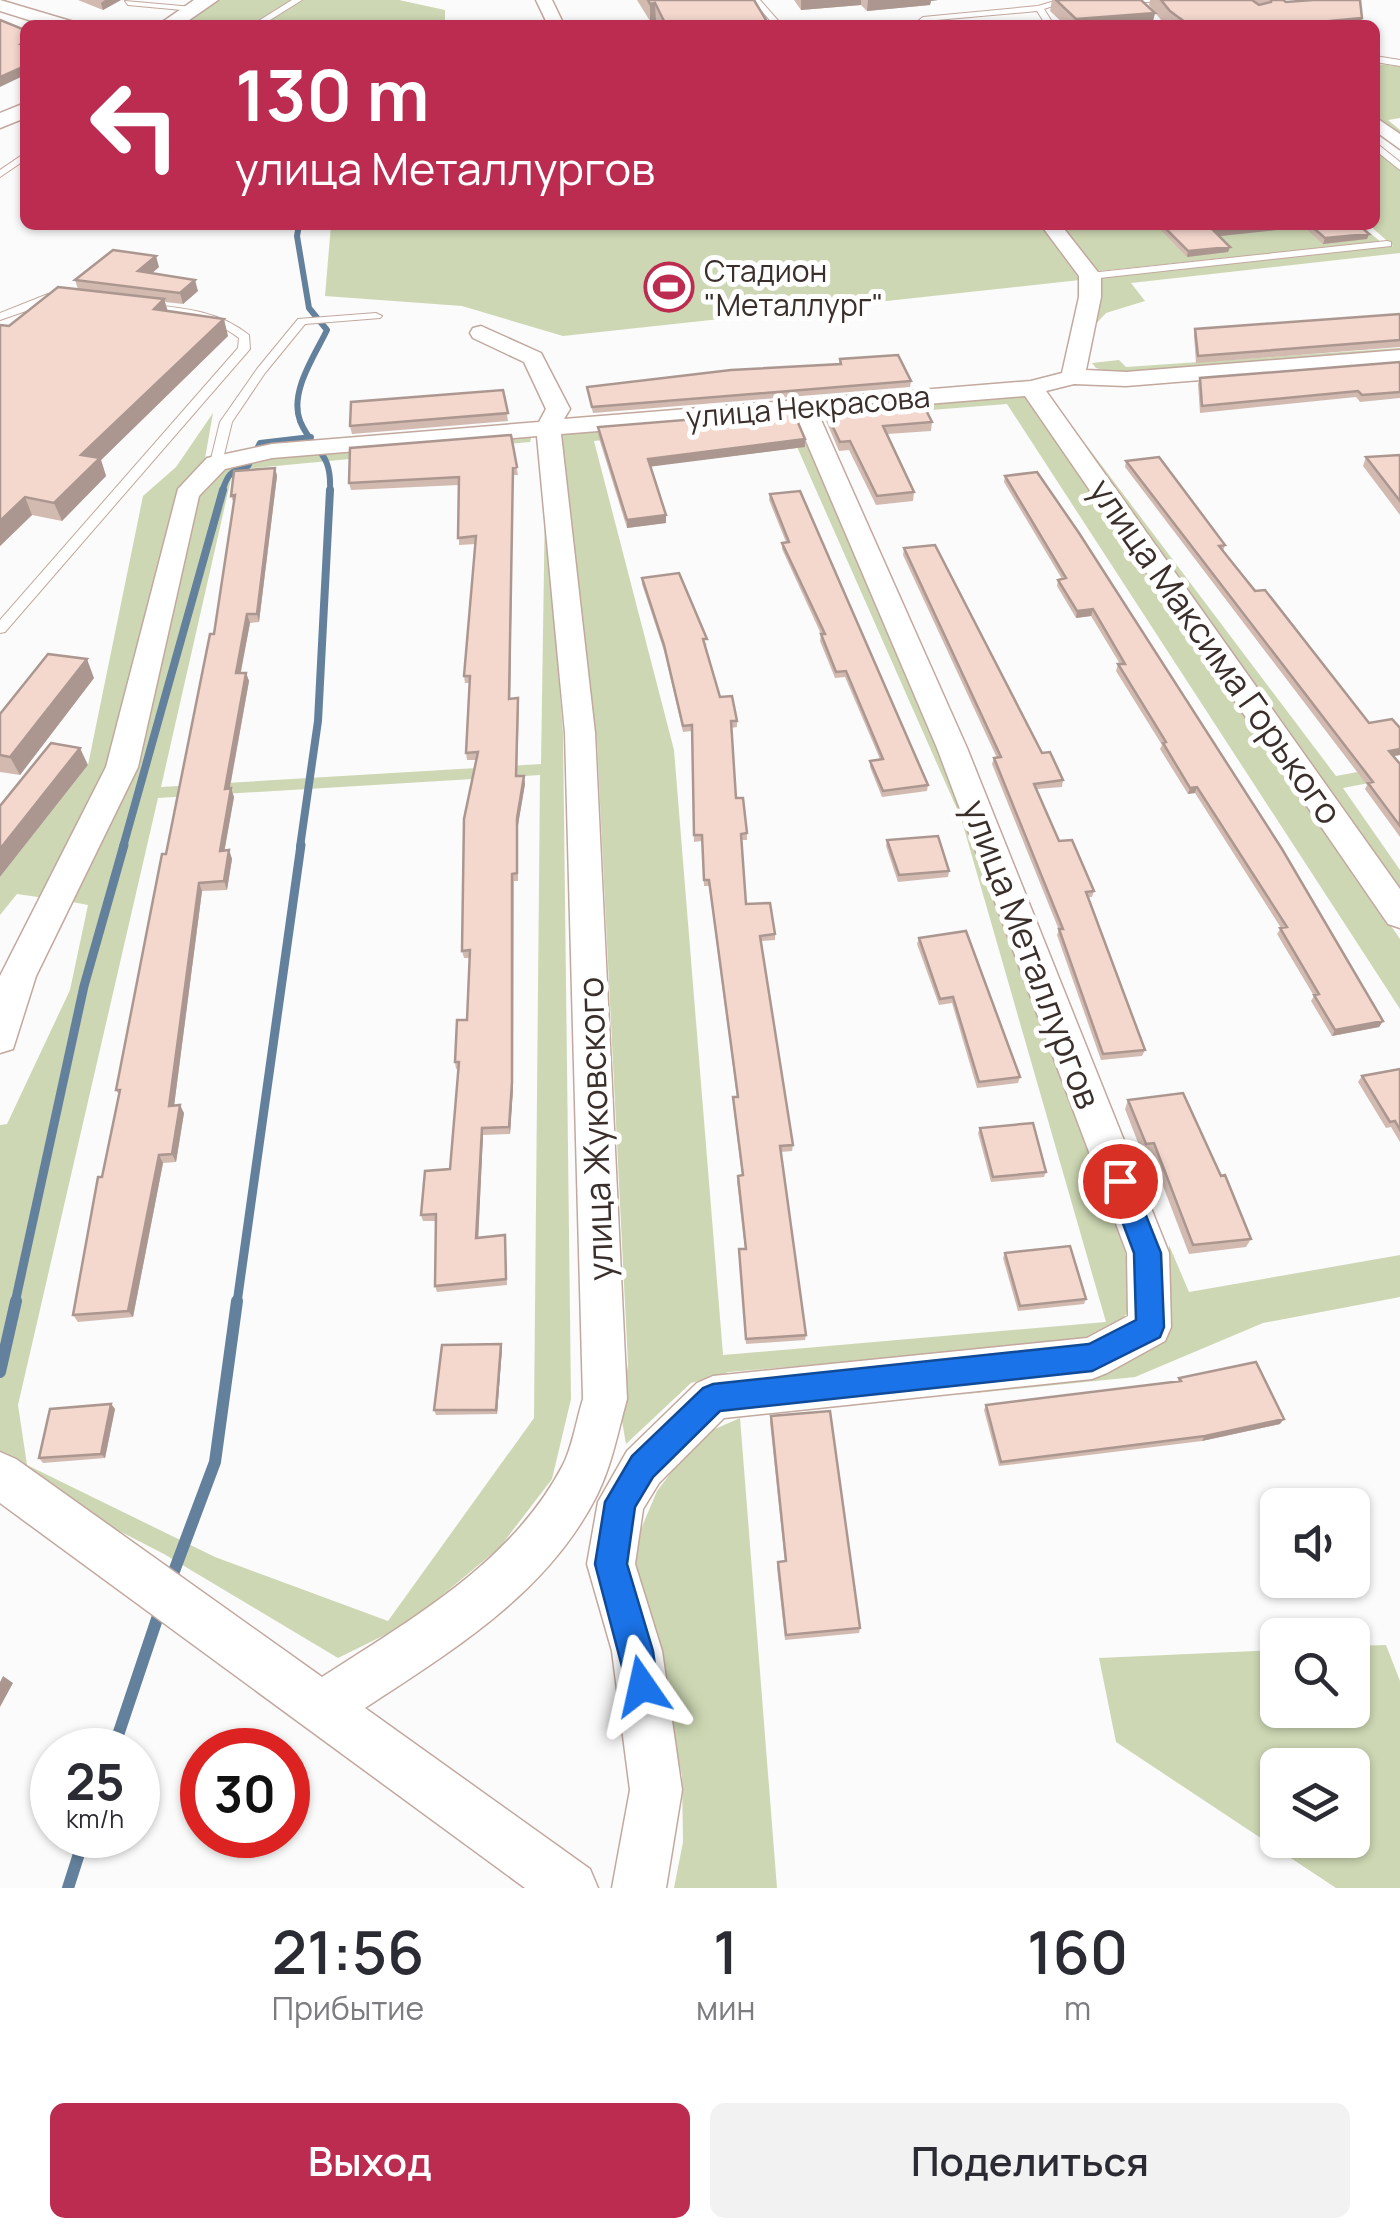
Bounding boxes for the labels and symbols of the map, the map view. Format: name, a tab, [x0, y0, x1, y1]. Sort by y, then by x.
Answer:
place label: Стадион "Металлург"	[704, 250, 883, 325]
sports icon: Стадион "Металлург"	[643, 261, 695, 313]
street label: улица Некрасова	[684, 375, 932, 437]
street label: улица Максима Горького	[1078, 469, 1354, 833]
street label: улица Металлургов	[951, 793, 1113, 1115]
street label: улица Жуковского	[566, 976, 624, 1282]
pin	[1078, 1139, 1163, 1224]
position arrow	[590, 1634, 694, 1738]
speed limit sign: 30	[180, 1728, 310, 1858]

